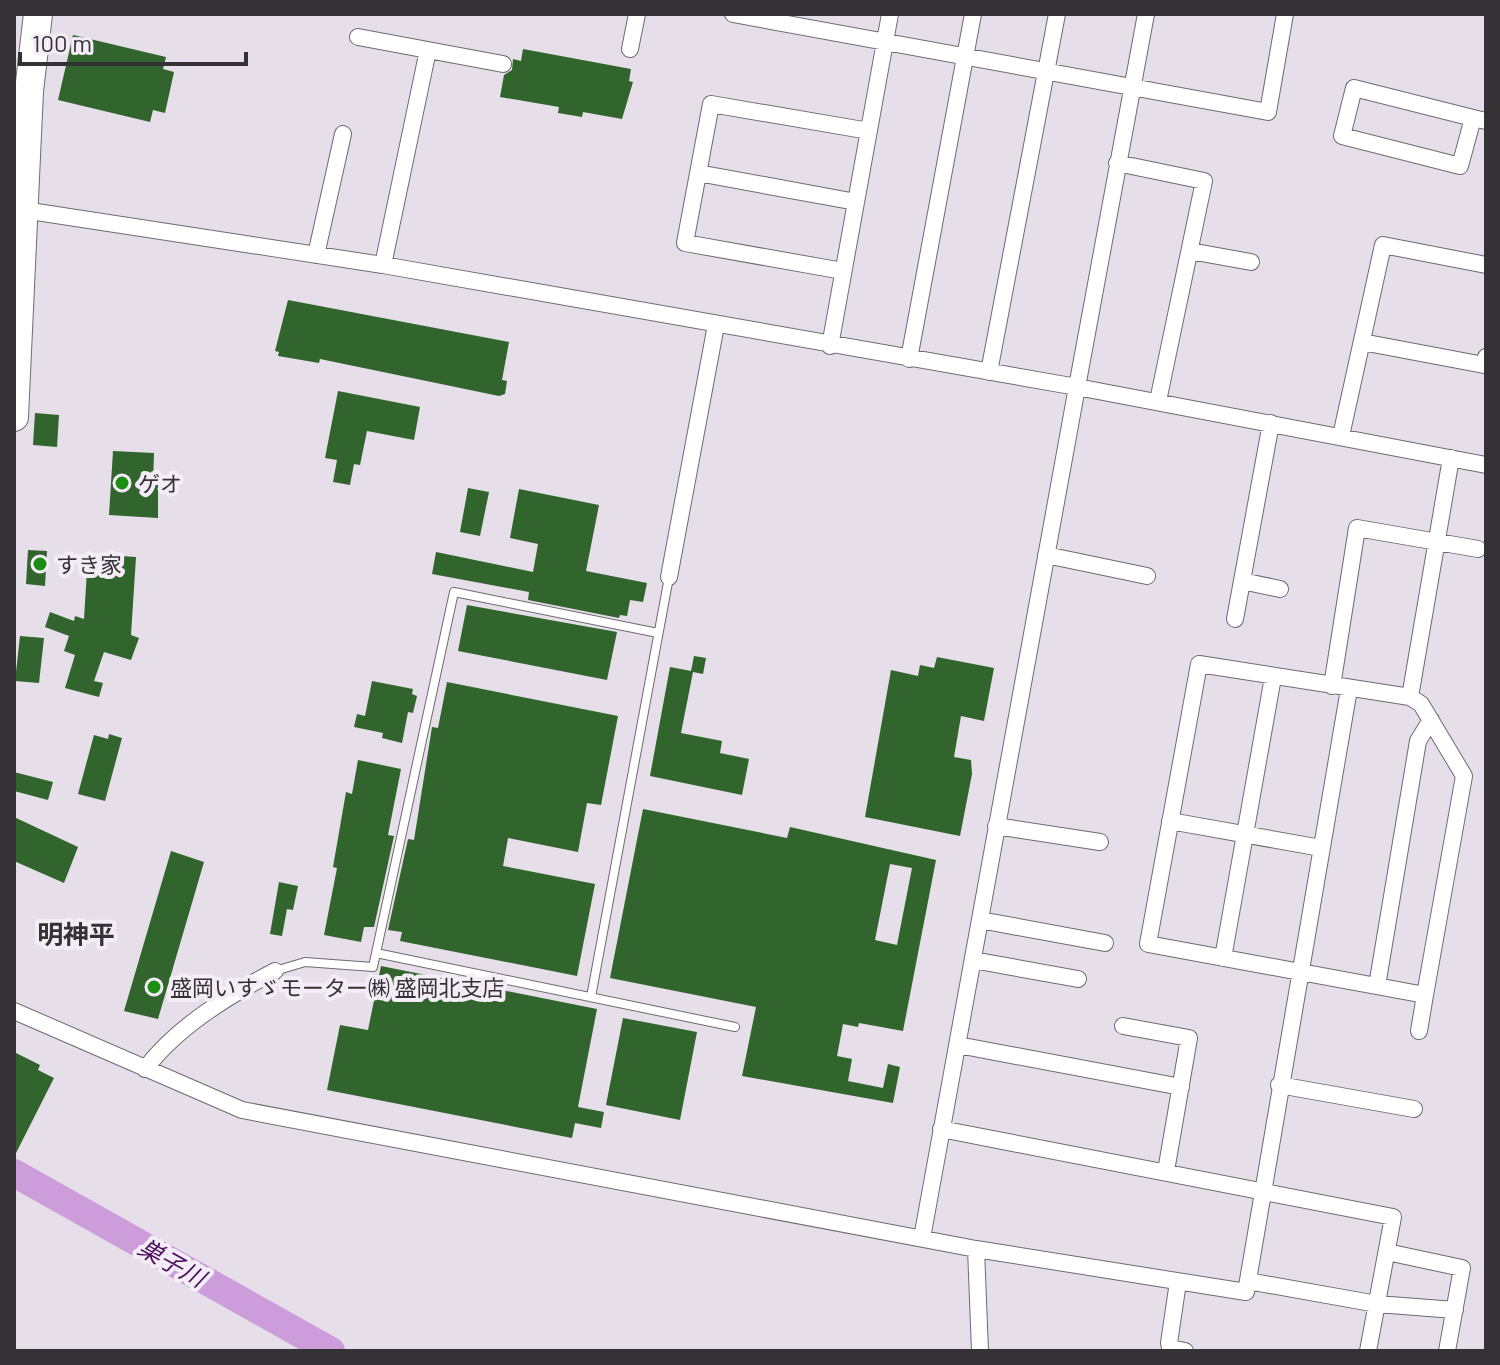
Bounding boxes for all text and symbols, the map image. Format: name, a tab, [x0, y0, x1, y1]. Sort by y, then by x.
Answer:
scale bar	[20, 16, 246, 66]
text: 100 m	[32, 28, 92, 57]
place label: ゲオ	[138, 470, 182, 496]
marker: ゲオ	[113, 474, 131, 492]
place label: すき家	[56, 551, 122, 577]
marker: すき家	[31, 555, 49, 573]
district label: 明神平	[37, 918, 115, 949]
place label: 盛岡いすゞモーター㈱ 盛岡北支店	[170, 974, 504, 1000]
marker: 盛岡いすゞモーター㈱ 盛岡北支店	[145, 978, 163, 996]
water label: 巣子川	[133, 1232, 213, 1294]

